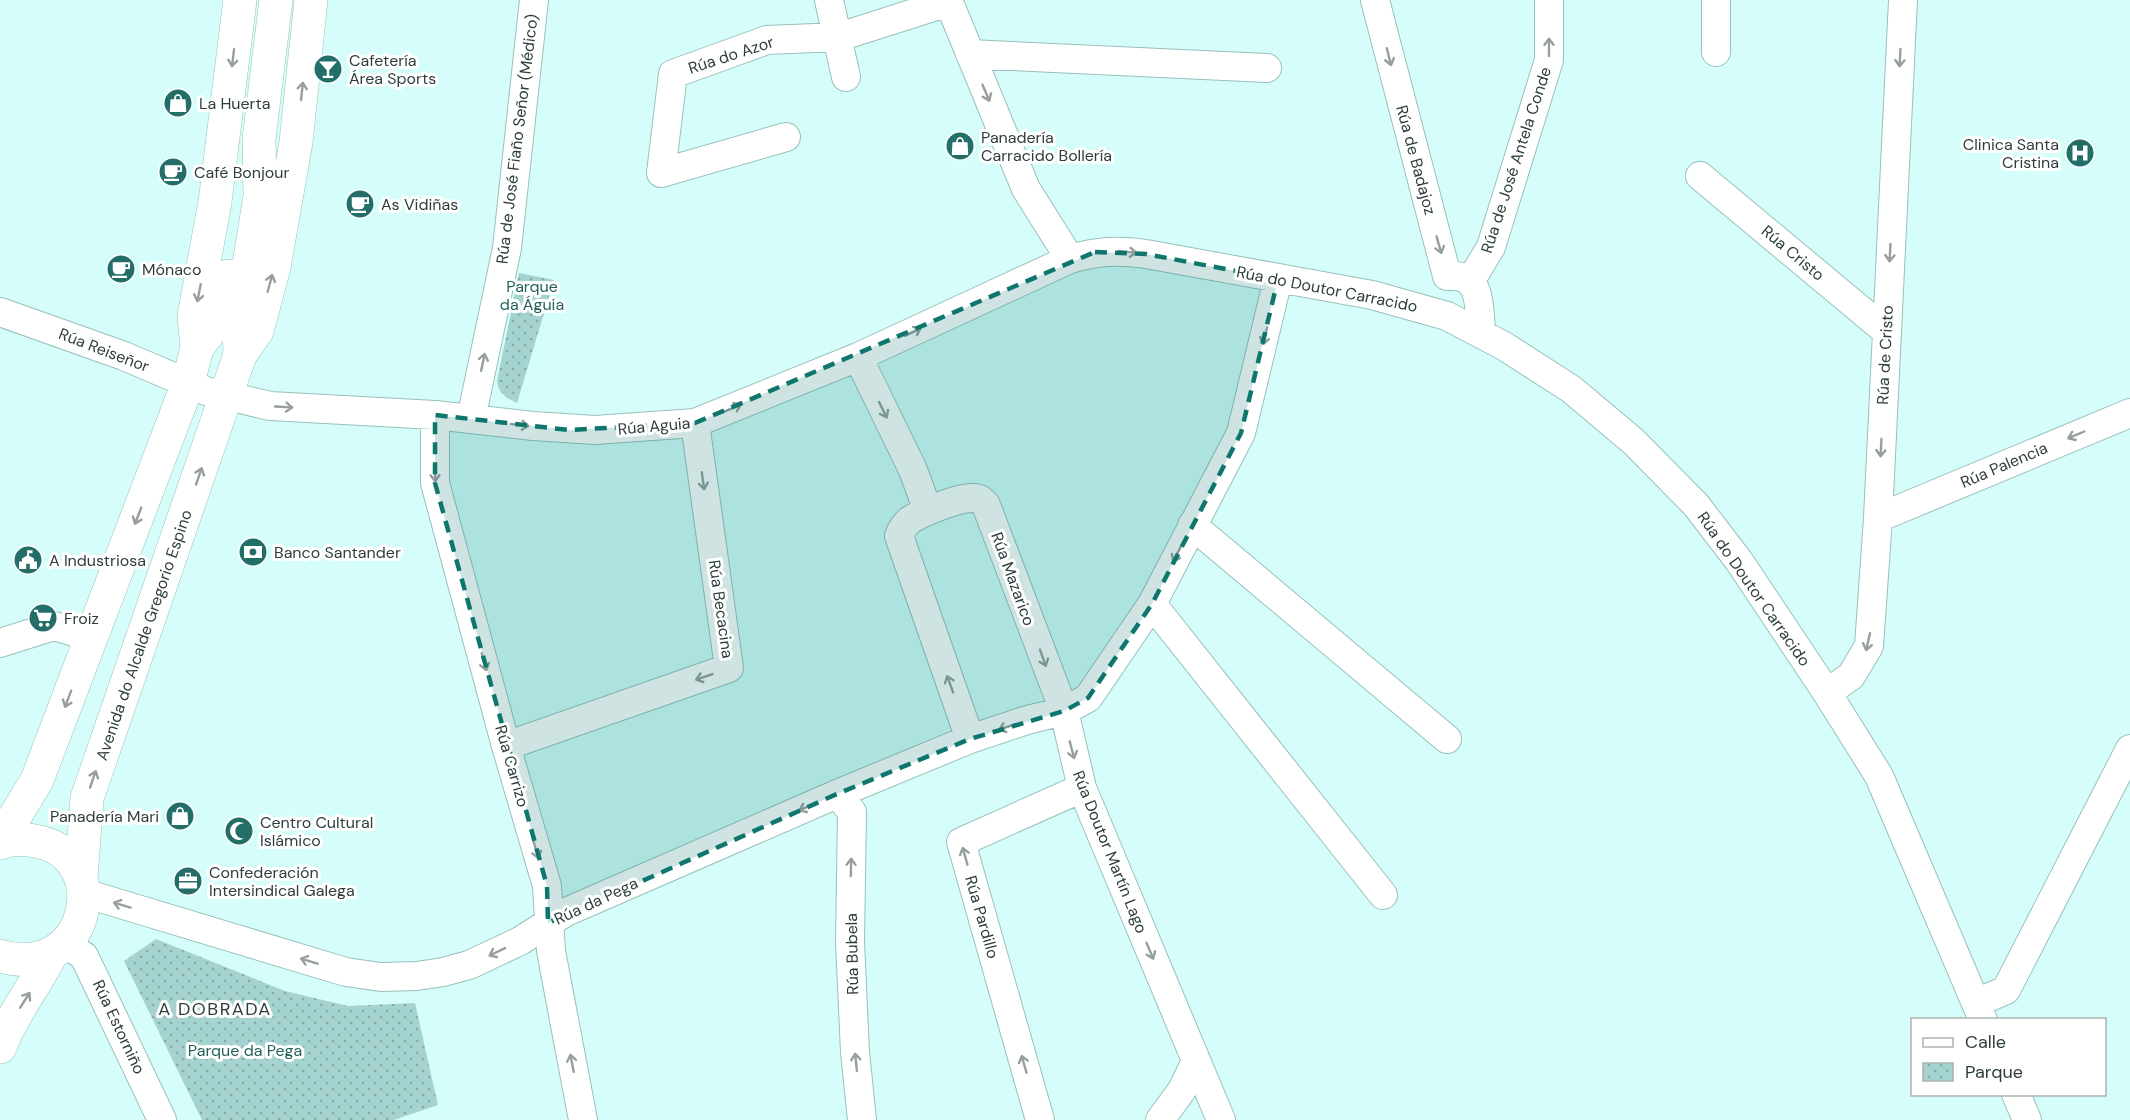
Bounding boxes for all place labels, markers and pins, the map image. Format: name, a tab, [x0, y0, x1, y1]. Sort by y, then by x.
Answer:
place label: Cafetería Área Sports	[349, 50, 436, 89]
bar icon: Cafetería Área Sports	[312, 53, 344, 85]
shop icon: La Huerta	[162, 87, 194, 119]
place label: La Huerta	[199, 93, 270, 114]
place label: Panadería Carracido Bollería	[981, 127, 1112, 166]
shop icon: Panadería Carracido Bollería	[944, 130, 976, 162]
place label: Clinica Santa Cristina	[1963, 134, 2059, 173]
hospital icon: Clinica Santa Cristina	[2064, 137, 2096, 169]
cafe icon: Café Bonjour	[157, 156, 189, 188]
place label: Café Bonjour	[194, 162, 290, 183]
cafe icon: As Vidiñas	[344, 188, 376, 220]
place label: As Vidiñas	[381, 194, 458, 215]
cafe icon: Mónaco	[105, 253, 137, 285]
place label: Mónaco	[142, 259, 201, 280]
bank icon: Banco Santander	[237, 536, 269, 568]
place label: Banco Santander	[274, 542, 401, 563]
public building icon: A Industriosa	[12, 544, 44, 576]
place label: A Industriosa	[49, 550, 146, 571]
supermarket icon: Froiz	[27, 602, 59, 634]
place label: Froiz	[64, 608, 99, 629]
shop icon: Panadería Mari	[164, 800, 196, 832]
place label: Panadería Mari	[50, 806, 159, 827]
place label: Centro Cultural Islámico	[260, 812, 373, 851]
mosque icon: Centro Cultural Islámico	[223, 815, 255, 847]
place label: Confederación Intersindical Galega	[209, 862, 355, 901]
office icon: Confederación Intersindical Galega	[172, 865, 204, 897]

